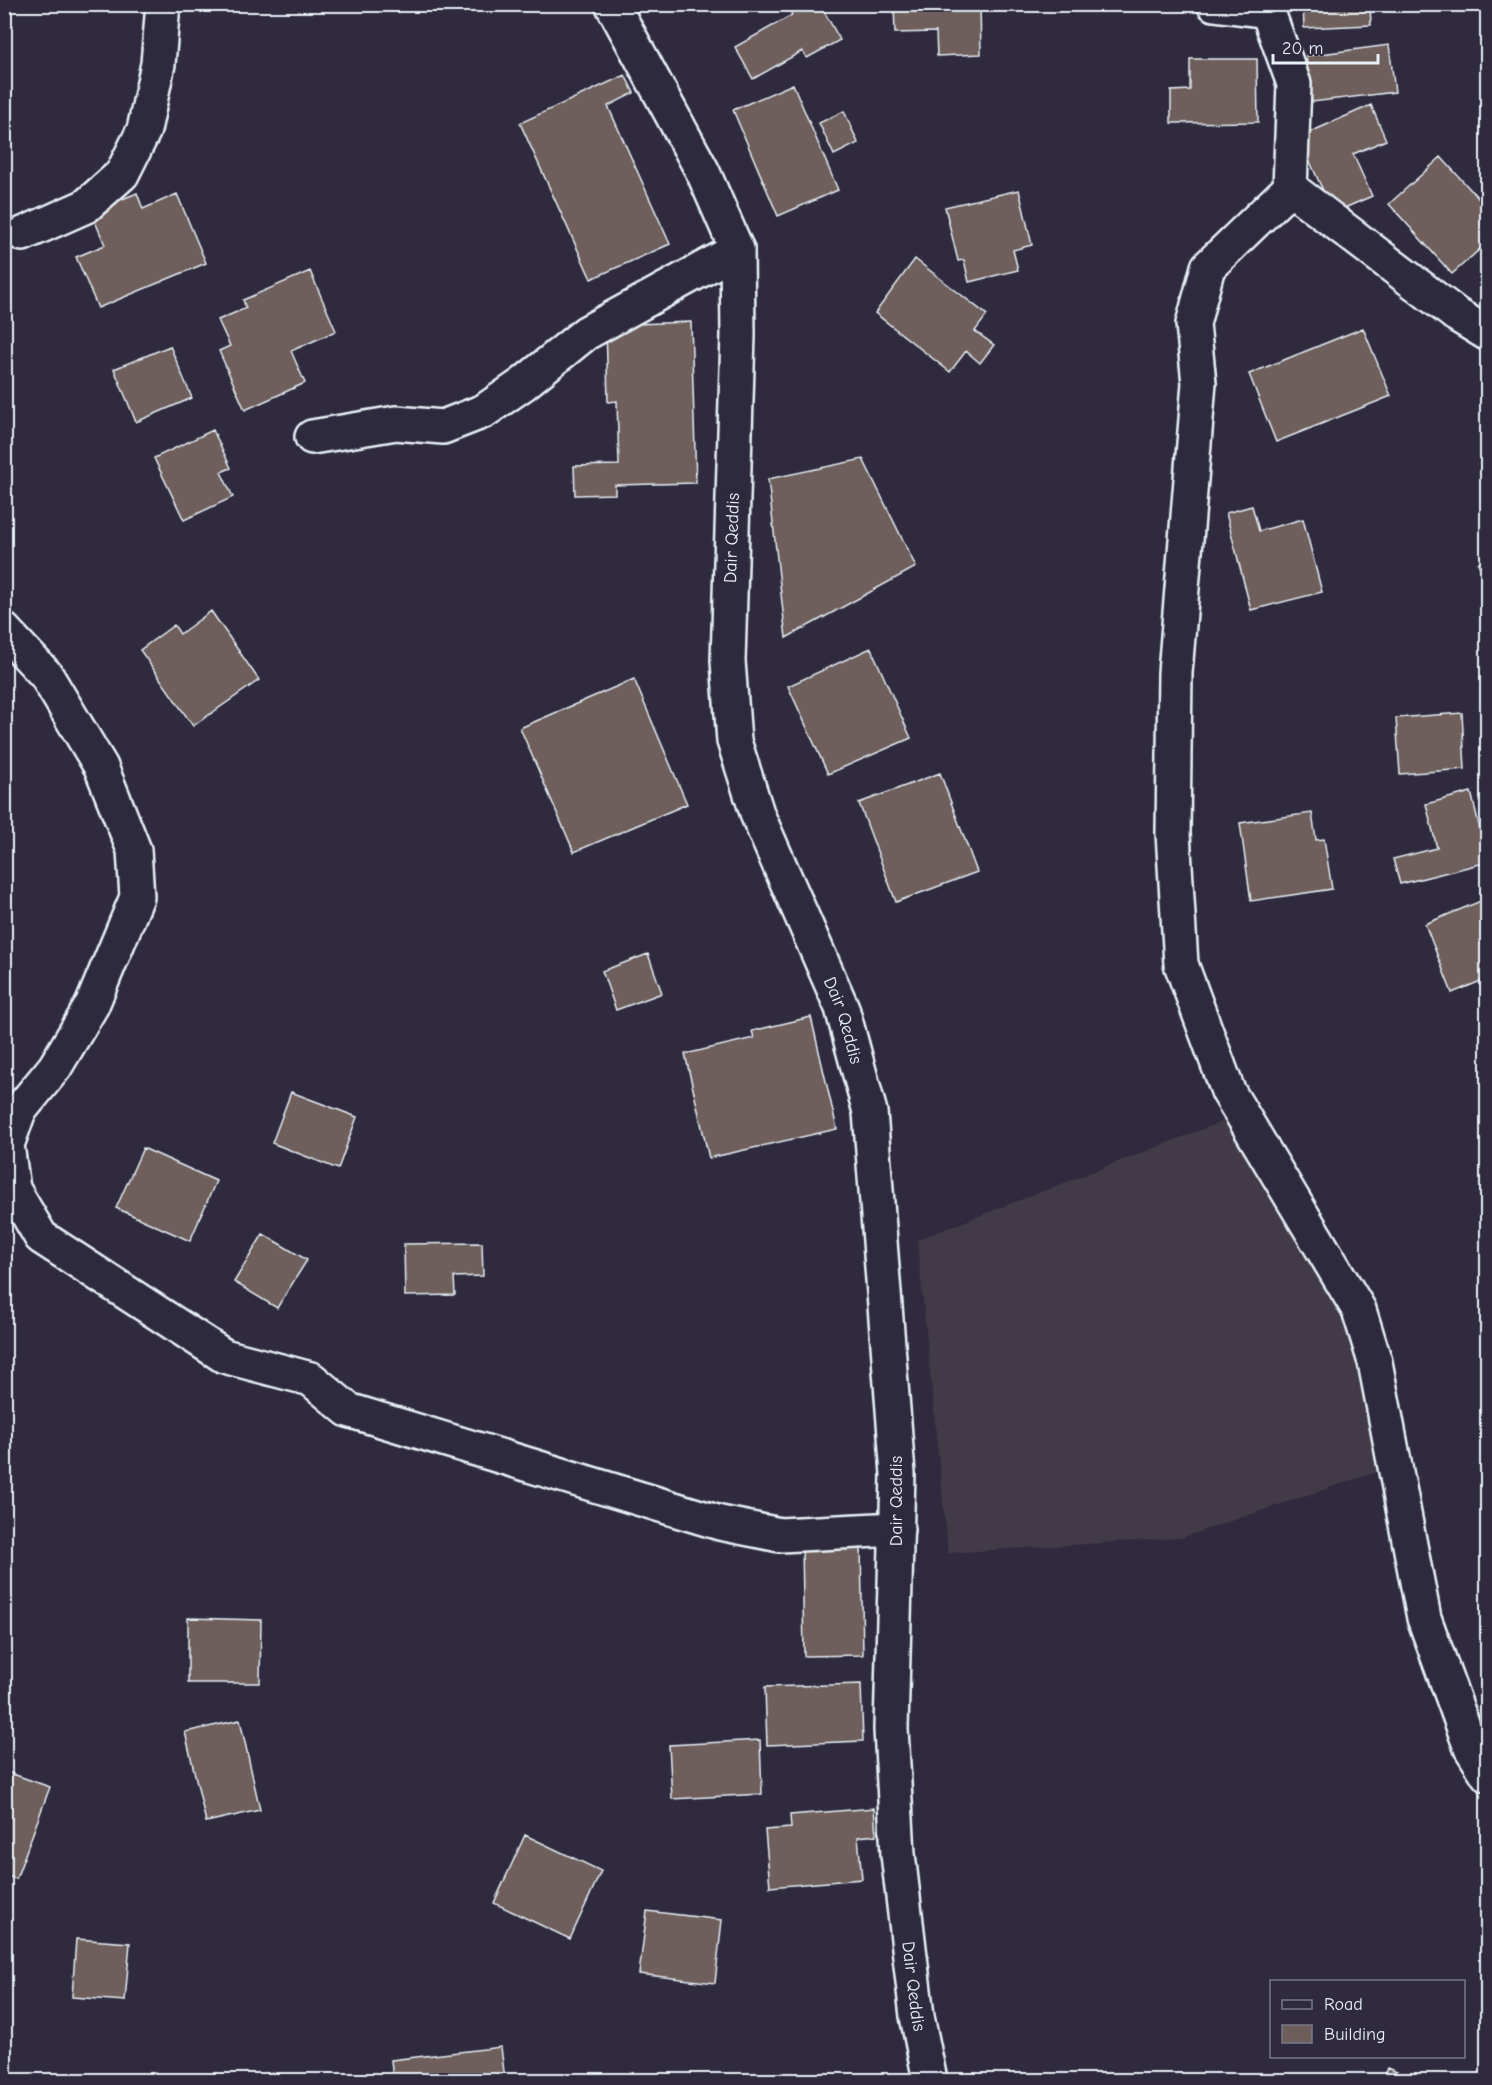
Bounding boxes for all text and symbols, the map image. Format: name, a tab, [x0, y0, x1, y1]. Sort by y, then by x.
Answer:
scale bar	[1273, 27, 1378, 65]
text: 20 m	[1282, 38, 1323, 59]
street label: Dair Qeddis	[720, 493, 744, 583]
street label: Dair Qeddis	[819, 974, 867, 1066]
street label: Dair Qeddis	[886, 1456, 907, 1546]
street label: Dair Qeddis	[898, 1940, 930, 2033]
legend	[1270, 1980, 1465, 2058]
text: Road	[1324, 1994, 1363, 2015]
text: Building	[1324, 2024, 1386, 2045]

